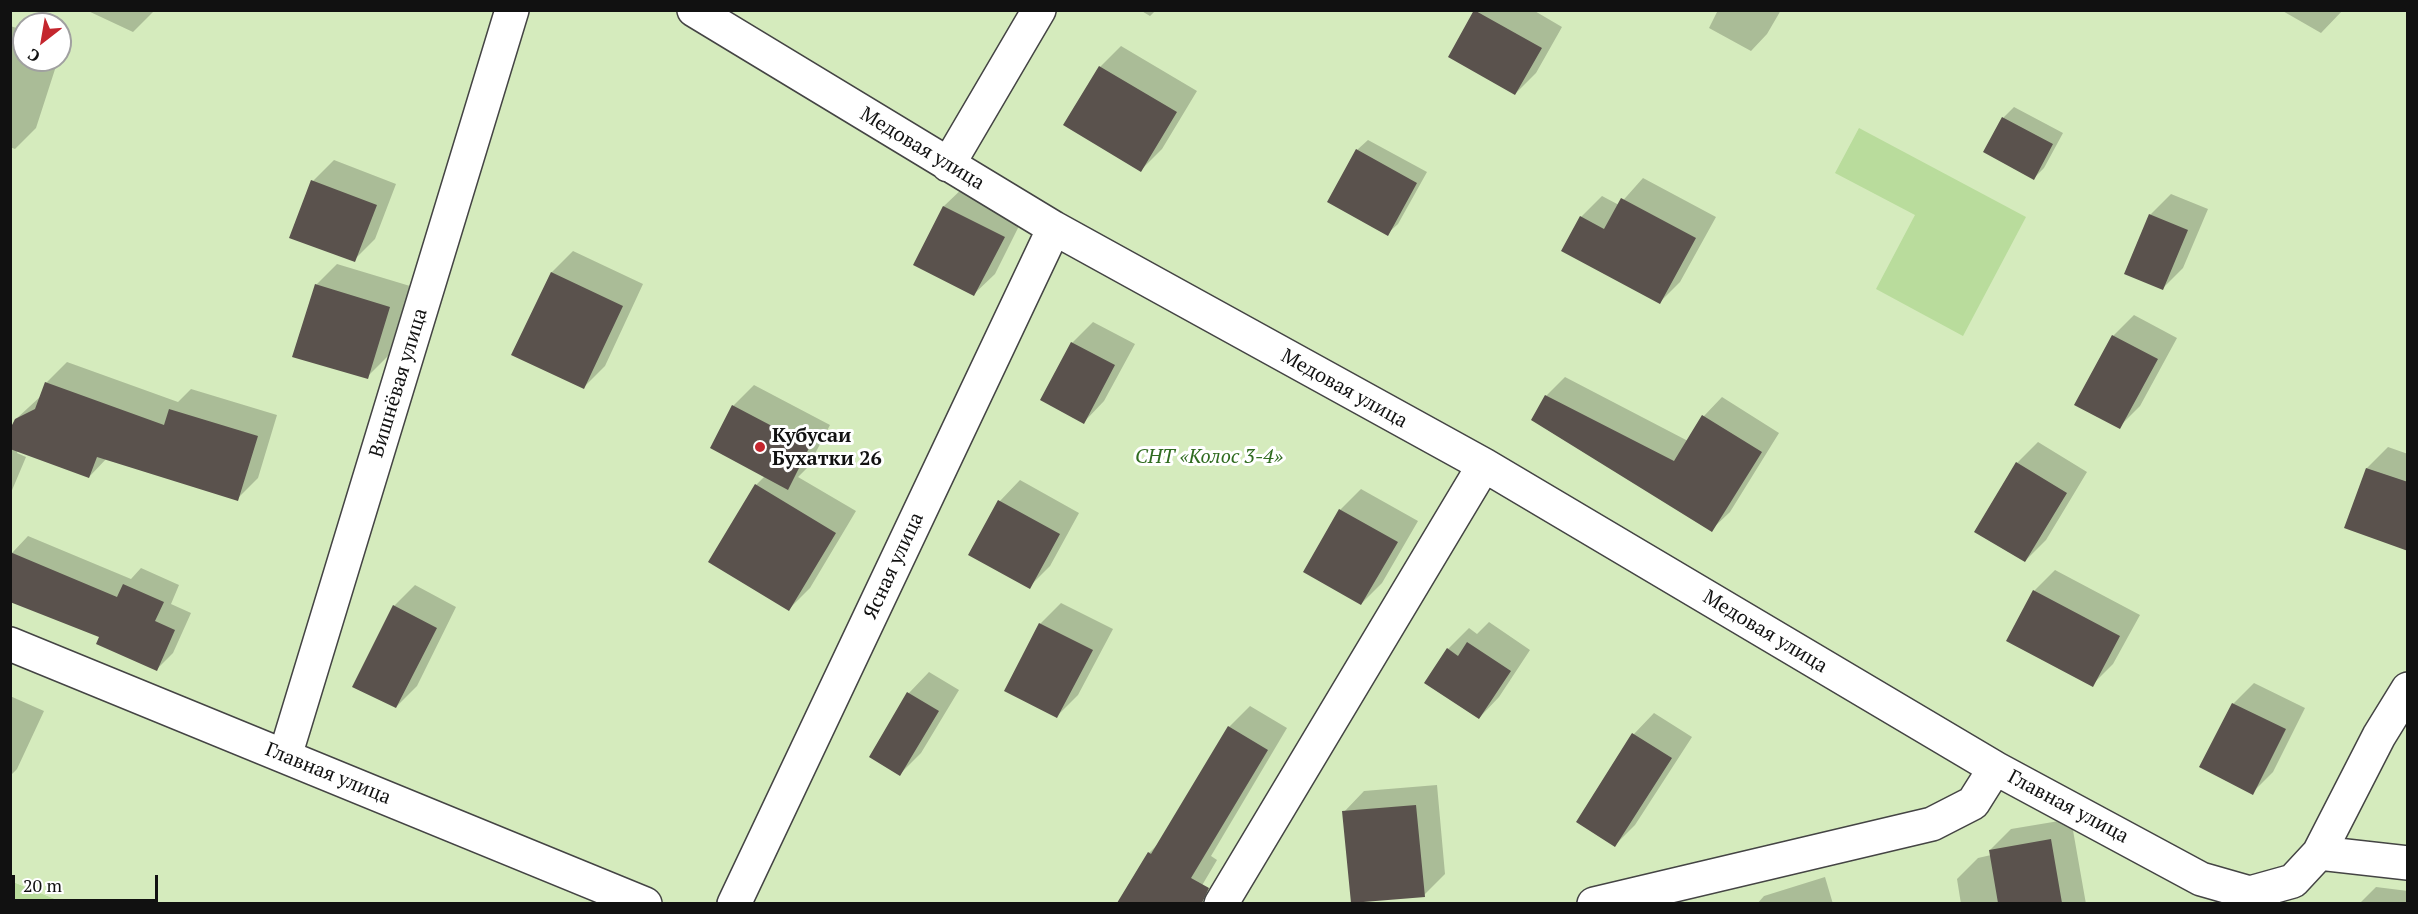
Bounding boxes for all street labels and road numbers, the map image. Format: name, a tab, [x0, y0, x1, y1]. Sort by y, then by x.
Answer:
street label: Медовая улица	[855, 102, 989, 196]
street label: Вишнёвая улица	[365, 306, 433, 460]
street label: Медовая улица	[1277, 344, 1411, 434]
street label: Ясная улица	[859, 509, 929, 623]
street label: Медовая улица	[1698, 585, 1832, 679]
street label: Главная улица	[262, 738, 394, 810]
street label: Главная улица	[2004, 765, 2132, 849]

